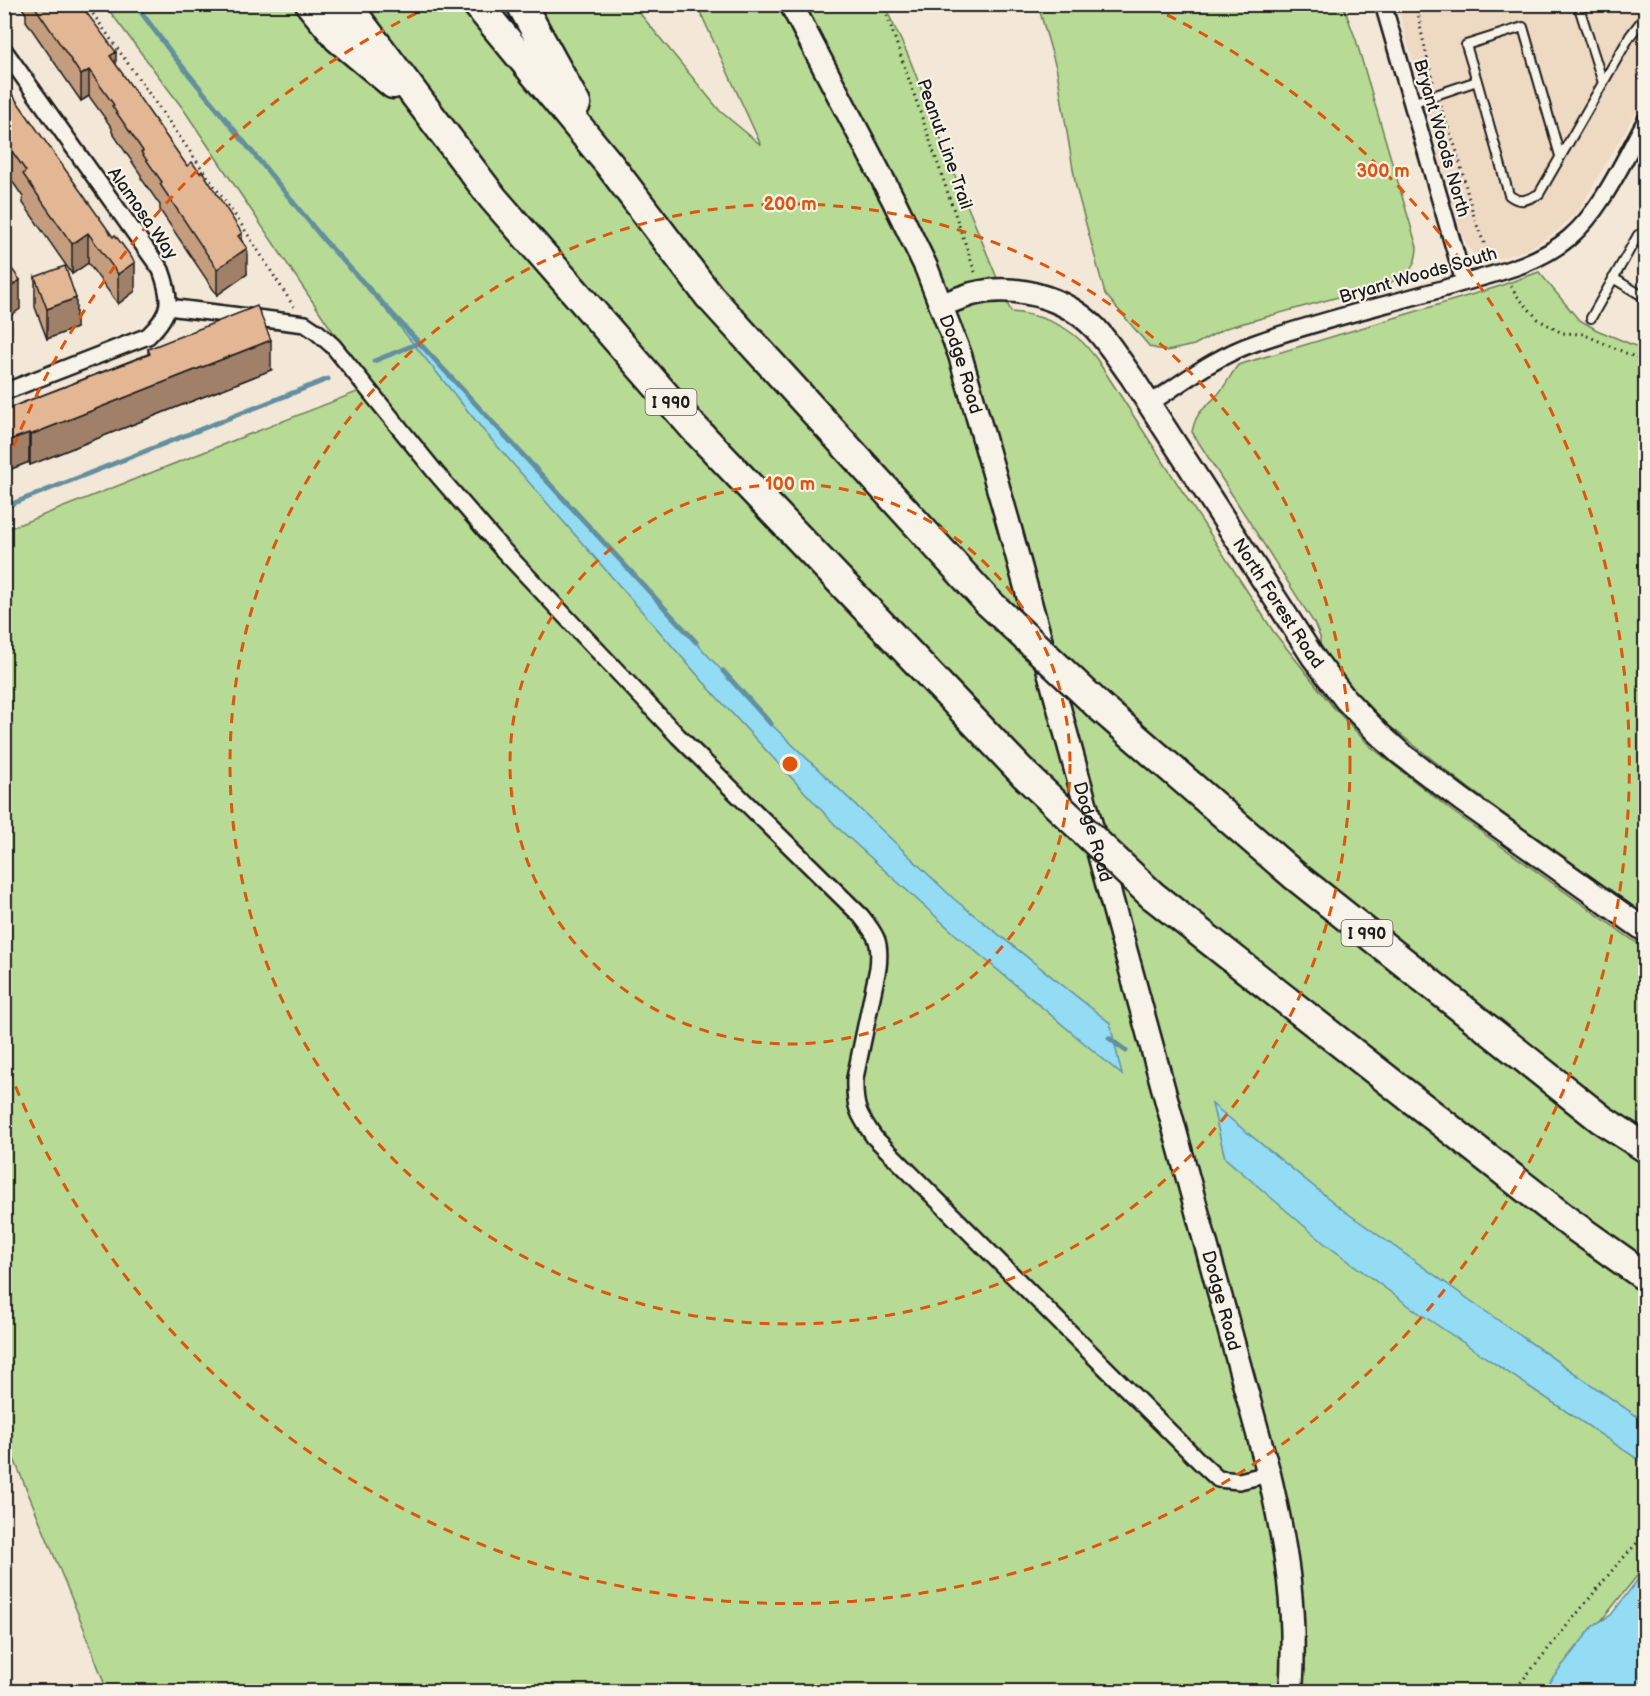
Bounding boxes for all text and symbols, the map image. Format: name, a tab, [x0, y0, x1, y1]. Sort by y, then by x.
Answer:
street label: Bryant Woods North	[1409, 57, 1474, 220]
street label: Peanut Line Trail	[912, 76, 977, 212]
text: 300 m	[1356, 161, 1410, 182]
street label: Alamosa Way	[103, 163, 182, 264]
text: 200 m	[763, 194, 817, 215]
street label: Bryant Woods South	[1337, 243, 1500, 308]
street label: Dodge Road	[934, 312, 986, 416]
road number: I 990	[646, 389, 696, 415]
text: 100 m	[765, 474, 815, 495]
street label: North Forest Road	[1228, 534, 1328, 673]
centre of rings	[780, 754, 800, 774]
street label: Dodge Road	[1069, 779, 1116, 884]
road number: I 990	[1342, 920, 1392, 946]
street label: Dodge Road	[1197, 1248, 1245, 1353]

